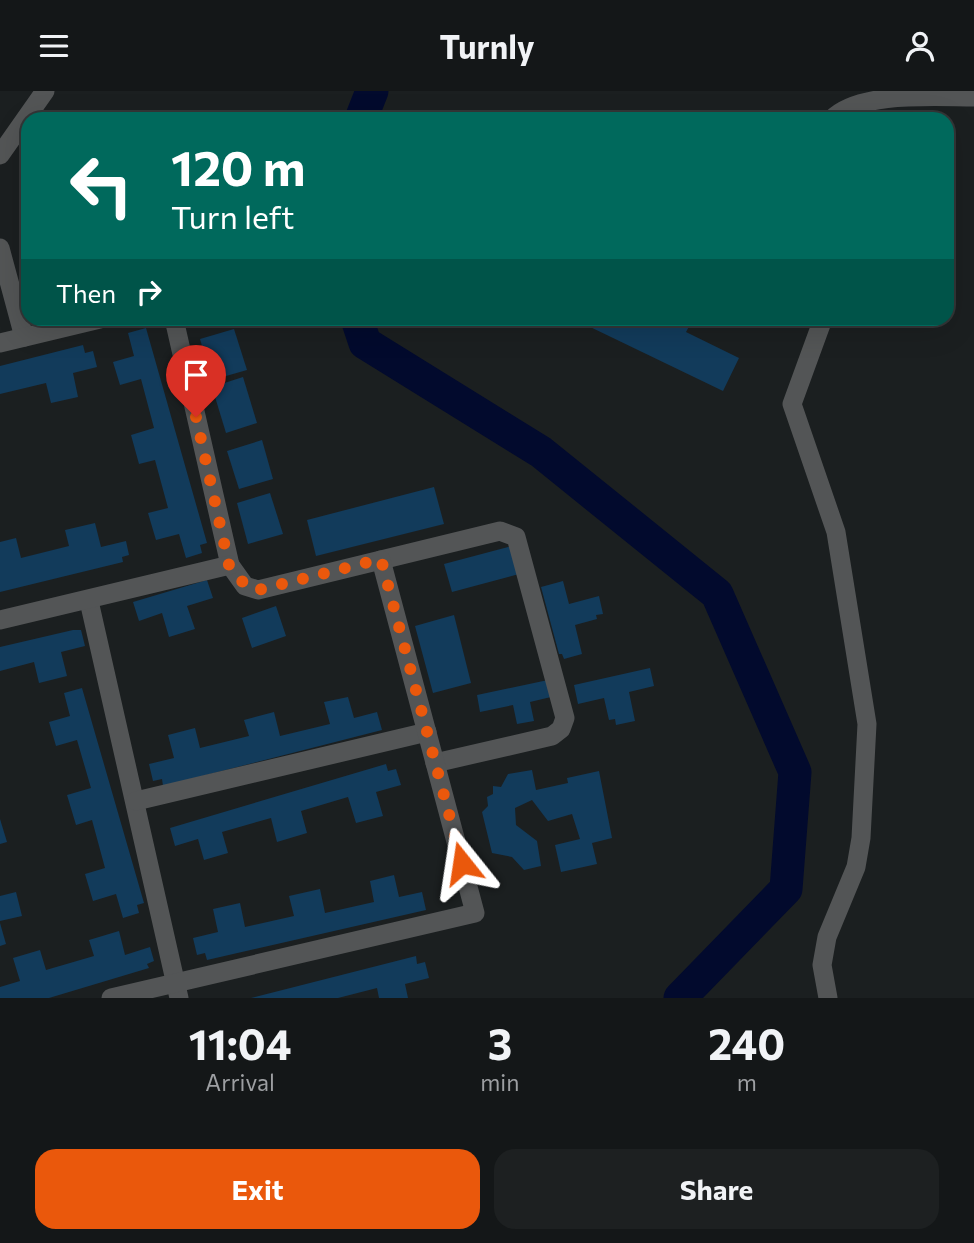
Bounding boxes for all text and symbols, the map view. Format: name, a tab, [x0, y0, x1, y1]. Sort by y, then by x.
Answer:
text: Turnly	[440, 26, 534, 66]
icon: menu	[35, 27, 73, 65]
icon: person	[901, 27, 939, 65]
text: 120 m	[171, 136, 305, 196]
icon: left	[56, 140, 147, 231]
text: Turn left	[171, 196, 295, 236]
icon: right	[130, 273, 168, 311]
text: Then	[56, 277, 116, 308]
pin	[166, 345, 226, 417]
icon: arrive	[177, 356, 215, 394]
position arrow	[425, 826, 499, 900]
text: 11:04	[189, 1017, 292, 1069]
text: 3	[488, 1017, 512, 1069]
text: 240	[708, 1017, 785, 1069]
text: Arrival	[205, 1068, 275, 1096]
text: min	[480, 1068, 519, 1096]
text: m	[737, 1068, 757, 1096]
button: Exit	[35, 1149, 480, 1229]
button: Share	[494, 1149, 939, 1229]

